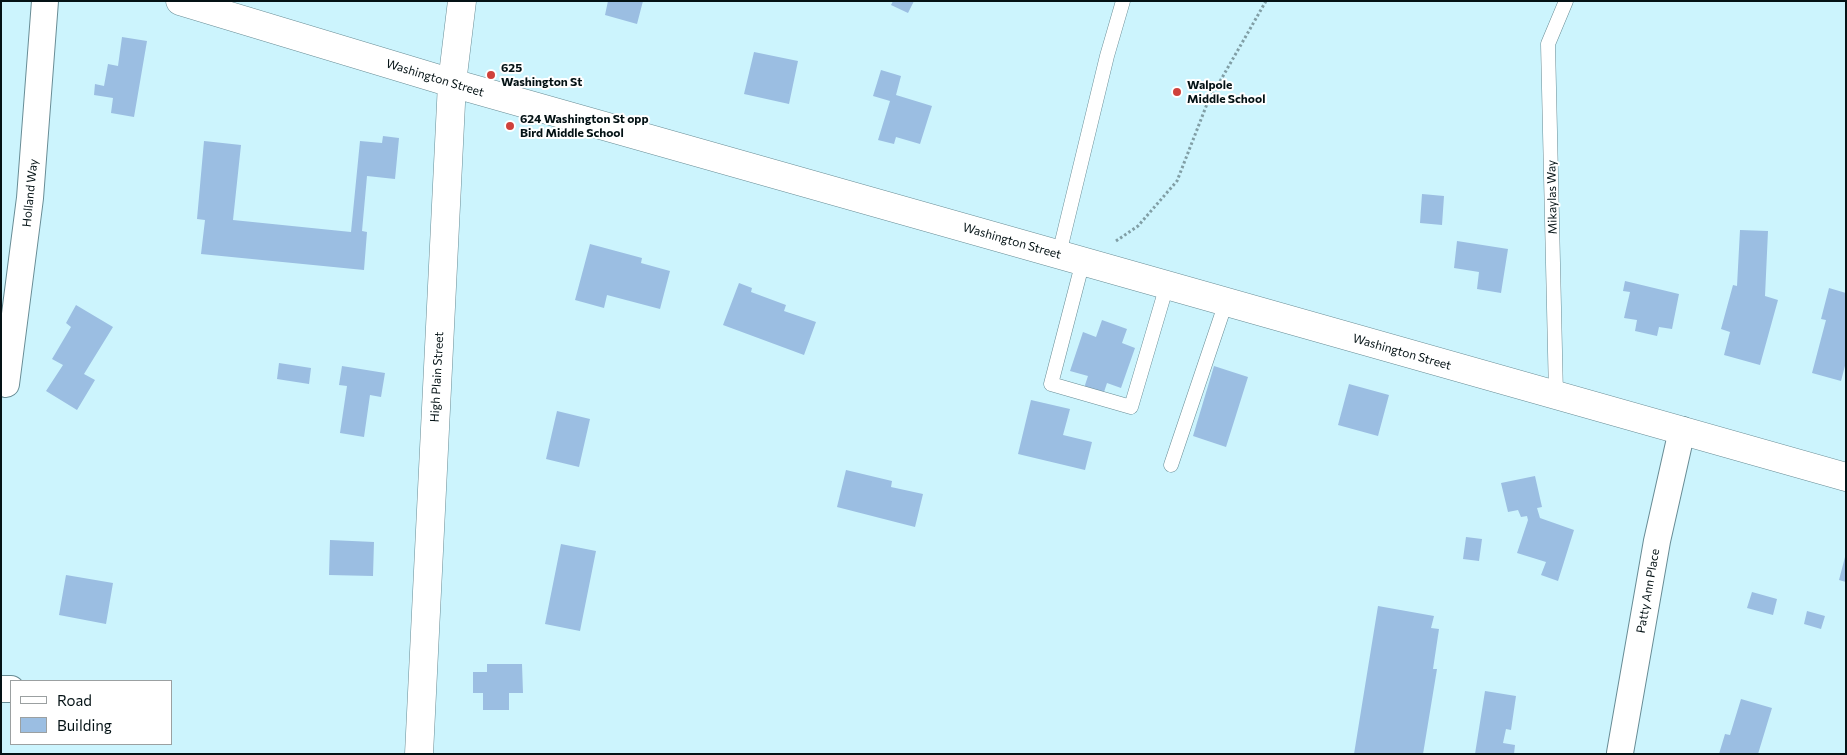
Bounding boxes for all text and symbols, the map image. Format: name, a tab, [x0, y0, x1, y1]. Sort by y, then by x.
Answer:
street label: Washington Street	[384, 56, 486, 100]
place label: 625 Washington St	[501, 61, 582, 89]
marker: 625 Washington St	[485, 69, 497, 81]
place label: Walpole Middle School	[1187, 78, 1265, 106]
marker: Walpole Middle School	[1171, 86, 1183, 98]
place label: 624 Washington St opp Bird Middle School	[520, 112, 649, 140]
marker: 624 Washington St opp Bird Middle School	[504, 120, 516, 132]
street label: Holland Way	[19, 158, 41, 228]
street label: Mikaylas Way	[1544, 160, 1560, 234]
street label: Washington Street	[961, 220, 1063, 262]
street label: High Plain Street	[427, 331, 447, 423]
street label: Washington Street	[1351, 331, 1453, 373]
street label: Patty Ann Place	[1633, 548, 1663, 634]
legend	[10, 680, 172, 745]
text: Road	[57, 691, 92, 709]
text: Building	[57, 716, 112, 734]

